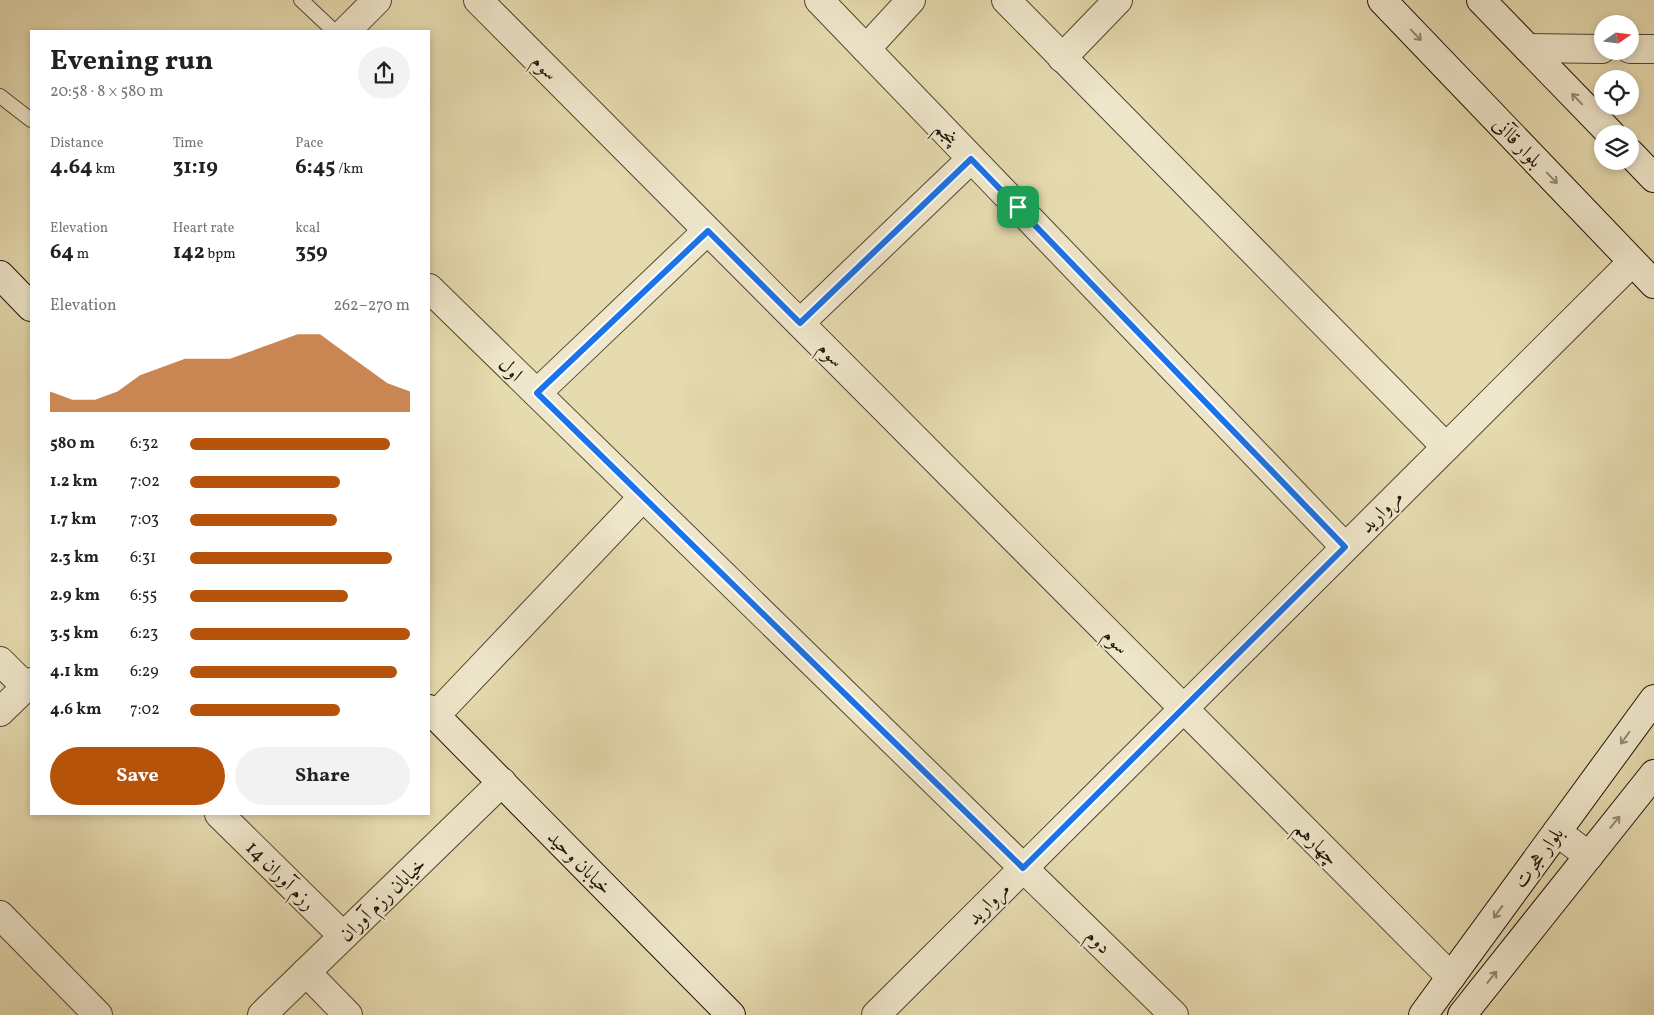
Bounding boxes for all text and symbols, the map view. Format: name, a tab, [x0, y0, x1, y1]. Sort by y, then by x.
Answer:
north arrow	[1594, 15, 1639, 60]
map controls	[1594, 15, 1639, 170]
one-way arrow	[1410, 29, 1422, 42]
text: Evening run	[50, 42, 214, 81]
button: share	[358, 47, 410, 99]
street label: سوم	[523, 49, 563, 89]
button: locate	[1594, 70, 1639, 115]
text: 20:58 · 8 × 580 m	[50, 81, 163, 103]
one-way arrow	[1571, 93, 1583, 105]
street label: بلوار قاآنی	[1485, 112, 1548, 175]
street label: پنجم	[925, 116, 965, 156]
button: layers	[1594, 125, 1639, 170]
text: Distance	[50, 134, 104, 153]
text: Time	[173, 134, 203, 153]
text: Pace	[295, 134, 323, 153]
text: 4.64	[50, 153, 93, 182]
text: 31:19	[173, 153, 218, 182]
text: 6:45	[295, 153, 335, 182]
text: km	[93, 160, 115, 179]
text: /km	[335, 160, 363, 179]
one-way arrow	[1546, 172, 1558, 184]
pin	[997, 186, 1039, 228]
icon: arrive	[1004, 193, 1032, 221]
text: Elevation	[50, 219, 108, 238]
text: Heart rate	[173, 219, 234, 238]
text: kcal	[295, 219, 320, 238]
text: 64	[50, 238, 74, 267]
text: 142	[173, 238, 205, 267]
text: 359	[295, 238, 328, 267]
text: m	[74, 245, 89, 264]
text: bpm	[205, 245, 236, 264]
text: Elevation	[50, 295, 117, 317]
text: 262–270 m	[333, 295, 410, 317]
street label: سوم	[809, 336, 849, 376]
street label: اول	[491, 352, 528, 389]
text: 580 m	[50, 433, 95, 455]
text: 6:32	[130, 433, 159, 455]
text: 1.2 km	[50, 471, 98, 493]
text: 7:02	[130, 471, 160, 493]
street label: مروارید	[1354, 484, 1410, 540]
text: 1.7 km	[50, 509, 97, 531]
text: 7:03	[130, 509, 159, 531]
text: 2.3 km	[50, 547, 99, 569]
text: 6:31	[130, 547, 156, 569]
text: 2.9 km	[50, 585, 100, 607]
text: 6:55	[130, 585, 157, 607]
text: 3.5 km	[50, 623, 99, 645]
text: 6:23	[130, 623, 158, 645]
street label: سوم	[1094, 623, 1134, 663]
text: 4.1 km	[50, 661, 99, 683]
text: 6:29	[130, 661, 159, 683]
text: 4.6 km	[50, 699, 101, 721]
text: 7:02	[130, 699, 160, 721]
one-way arrow	[1620, 731, 1630, 745]
button: Save	[50, 747, 225, 805]
button: Share	[235, 747, 410, 805]
street label: چهارهم	[1285, 816, 1344, 875]
one-way arrow	[1610, 816, 1621, 829]
street label: بلوار هجرت	[1508, 822, 1571, 895]
street label: خیابان وحید	[540, 825, 617, 902]
street label: رزم آوران 14	[237, 835, 321, 919]
street label: خیابان رزم آوران	[334, 852, 435, 951]
street label: مروارید	[961, 876, 1017, 932]
one-way arrow	[1493, 905, 1503, 919]
street label: دوم	[1077, 923, 1117, 963]
one-way arrow	[1487, 971, 1498, 984]

